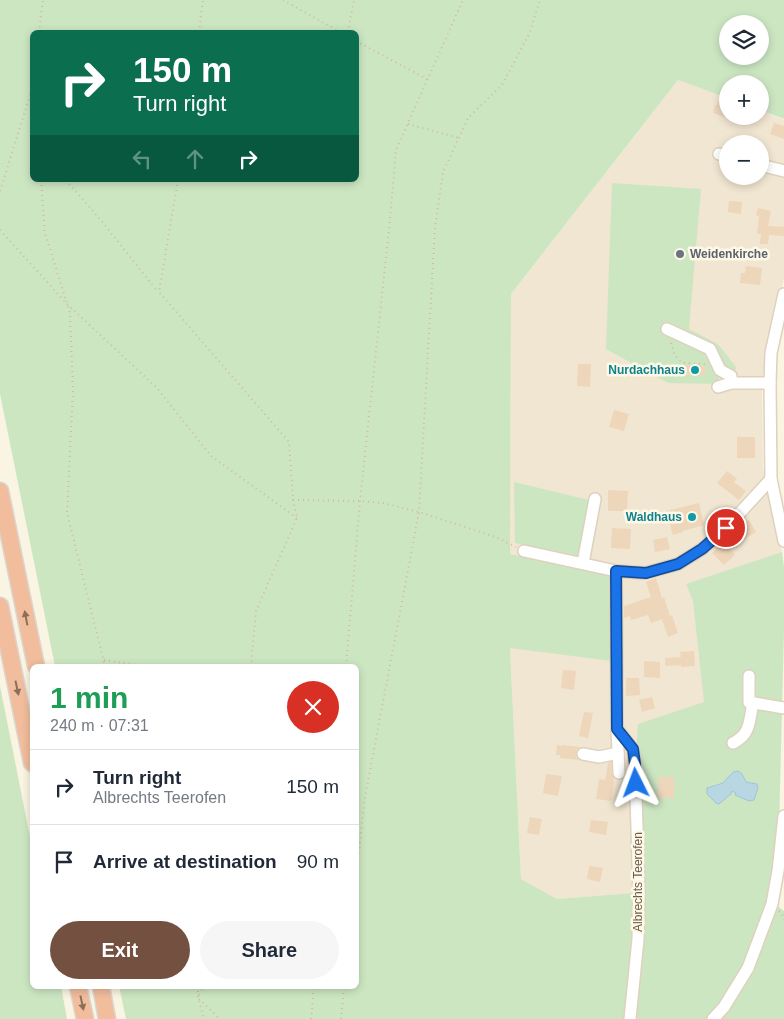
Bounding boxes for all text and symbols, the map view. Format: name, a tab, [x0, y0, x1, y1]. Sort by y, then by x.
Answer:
map controls	[719, 15, 769, 185]
button: layers	[719, 15, 769, 65]
icon: right	[50, 50, 115, 115]
text: 150 m	[133, 50, 232, 89]
button: +	[719, 75, 769, 125]
text: Turn right	[133, 91, 226, 116]
button: −	[719, 135, 769, 185]
icon: left	[128, 145, 156, 173]
icon: ahead	[181, 145, 209, 173]
icon: right	[234, 145, 262, 173]
place label: Weidenkirche	[690, 247, 768, 261]
marker: Weidenkirche	[674, 248, 686, 260]
place label: Nurdachhaus	[608, 363, 685, 377]
marker: Nurdachhaus	[689, 364, 701, 376]
pin	[705, 507, 747, 549]
place label: Waldhaus	[626, 510, 682, 524]
marker: Waldhaus	[686, 511, 698, 523]
icon: arrive	[712, 514, 740, 542]
one-way arrow	[22, 611, 30, 626]
one-way arrow	[13, 680, 21, 695]
text: 1 min	[50, 681, 128, 714]
button: close	[287, 681, 339, 733]
text: 240 m · 07:31	[50, 717, 149, 734]
position arrow	[609, 756, 661, 808]
text: Turn right	[93, 767, 181, 788]
icon: right	[50, 773, 78, 801]
text: 150 m	[286, 776, 339, 797]
text: Albrechts Teerofen	[93, 789, 226, 806]
street label: Albrechts Teerofen	[631, 832, 645, 932]
icon: arrive	[50, 848, 78, 876]
text: Arrive at destination	[93, 851, 277, 872]
text: 90 m	[297, 851, 339, 872]
button: Exit	[50, 921, 190, 979]
button: Share	[200, 921, 339, 979]
one-way arrow	[78, 995, 86, 1010]

